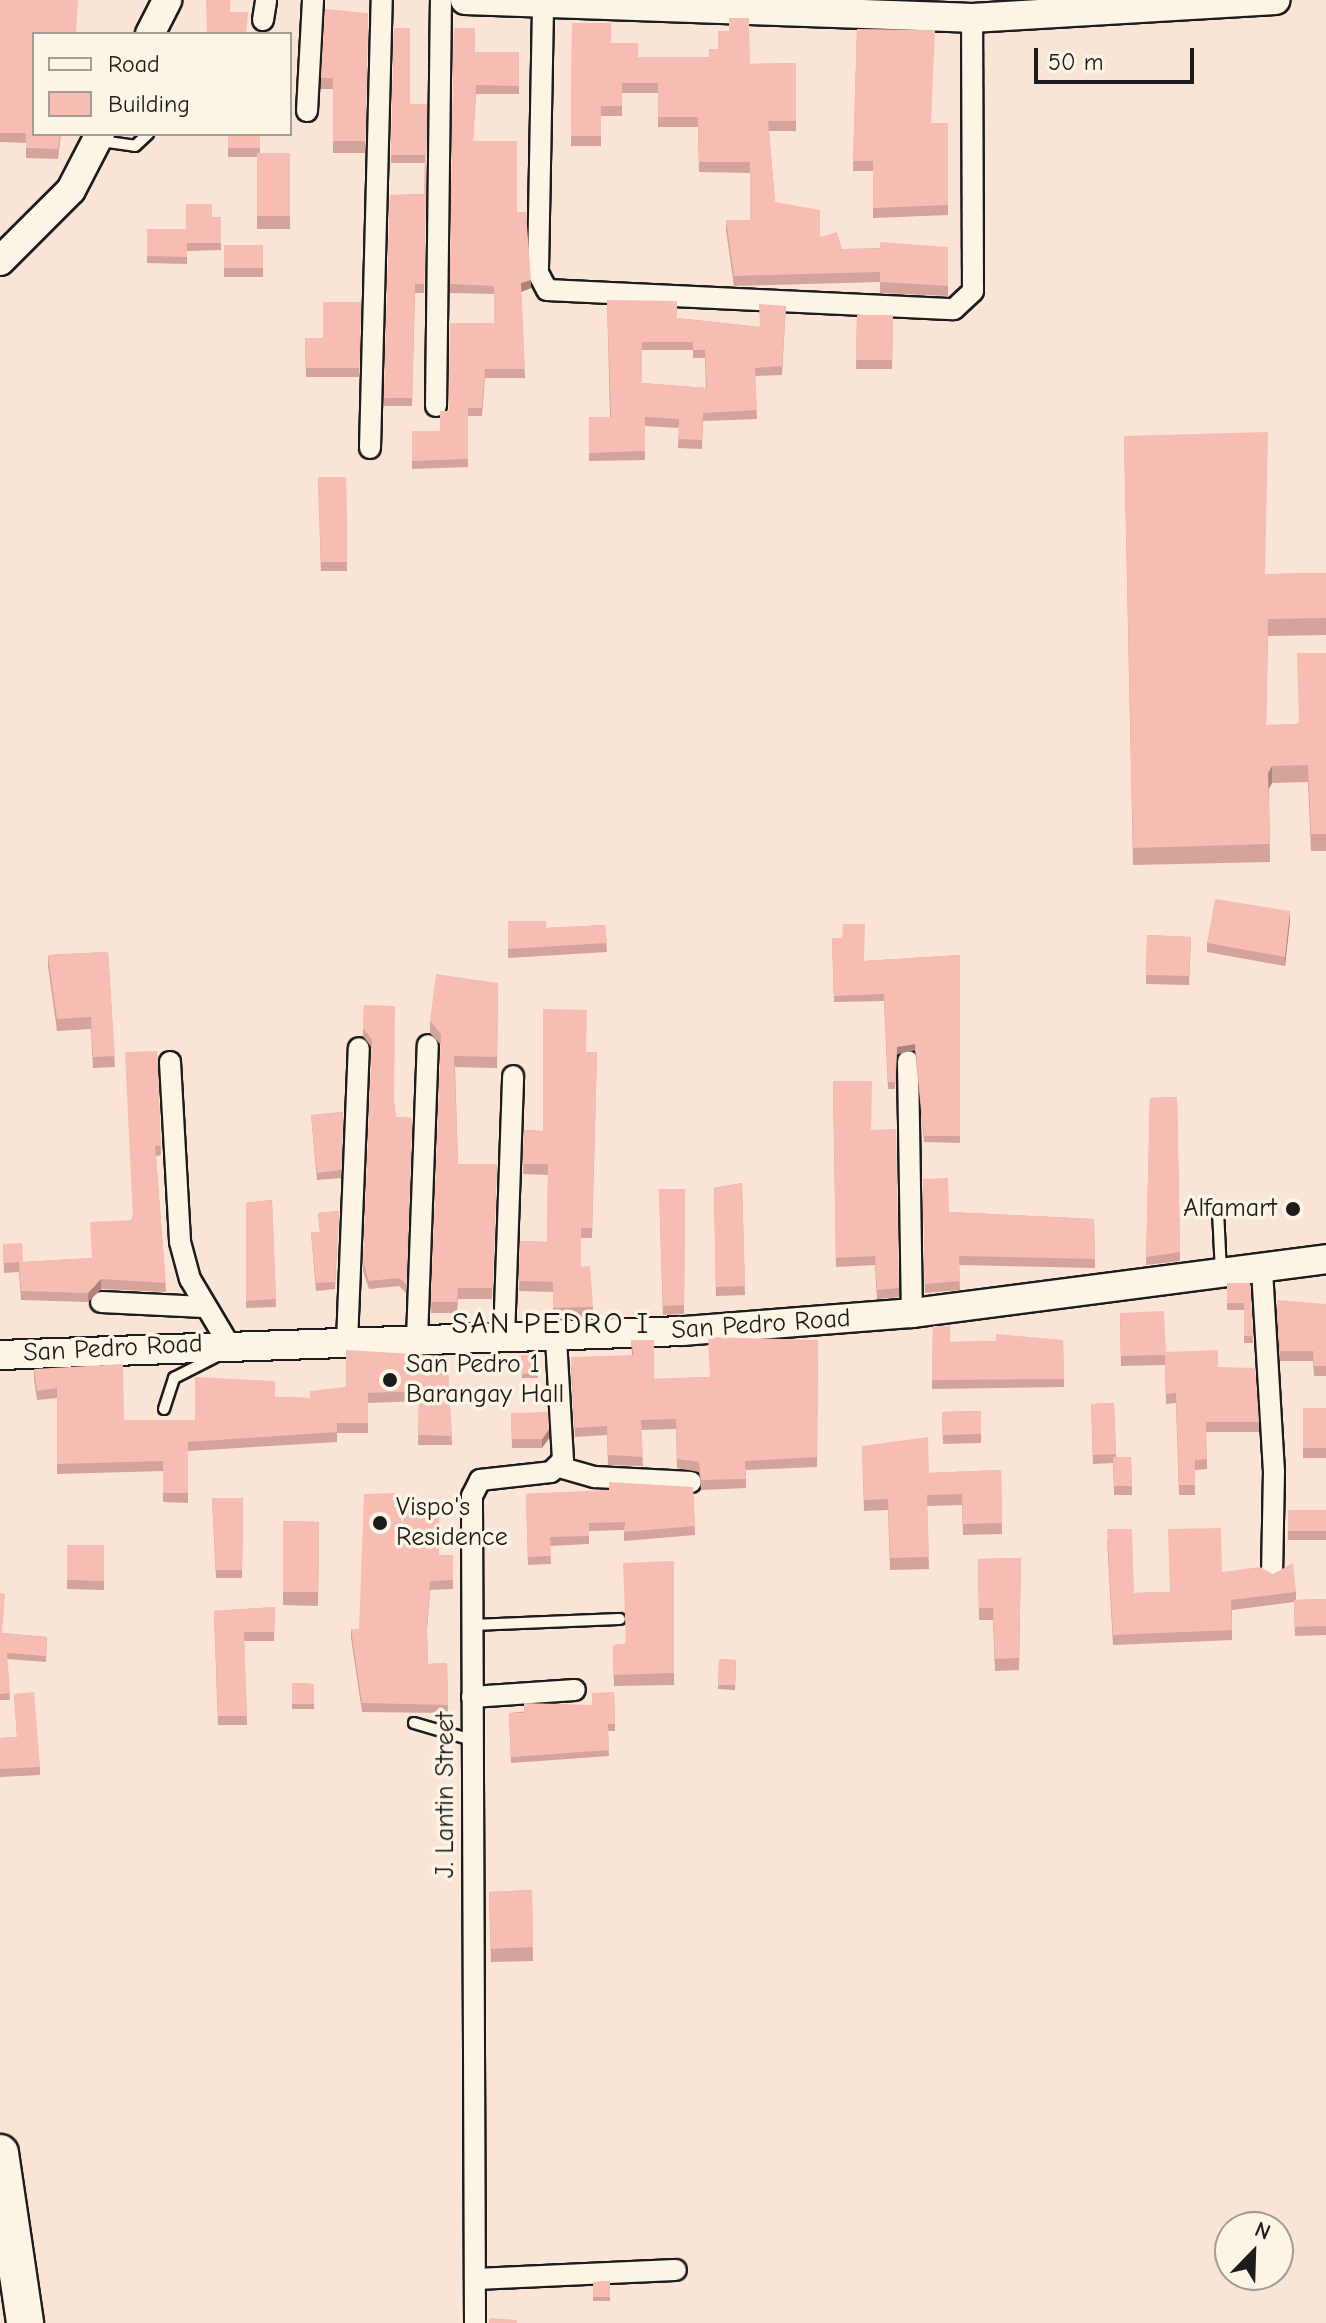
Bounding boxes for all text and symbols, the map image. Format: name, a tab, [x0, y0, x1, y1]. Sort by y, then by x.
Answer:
legend	[32, 32, 292, 136]
scale bar	[1038, 32, 1198, 82]
text: 50 m	[1048, 48, 1104, 76]
text: Road	[108, 50, 160, 78]
text: Building	[108, 90, 190, 118]
place label: Alfamart	[1183, 1193, 1277, 1225]
marker: Alfamart	[1284, 1200, 1302, 1218]
street label: San Pedro Road	[670, 1303, 852, 1347]
district label: SAN PEDRO I	[452, 1306, 650, 1342]
street label: San Pedro Road	[23, 1329, 203, 1369]
place label: San Pedro 1 Barangay Hall	[406, 1349, 564, 1410]
marker: San Pedro 1 Barangay Hall	[381, 1371, 399, 1389]
place label: Vispo's Residence	[396, 1492, 508, 1554]
marker: Vispo's Residence	[371, 1514, 389, 1532]
street label: J. Lantin Street	[430, 1712, 462, 1878]
north arrow	[1214, 2211, 1294, 2291]
text: N	[1251, 2216, 1274, 2246]

